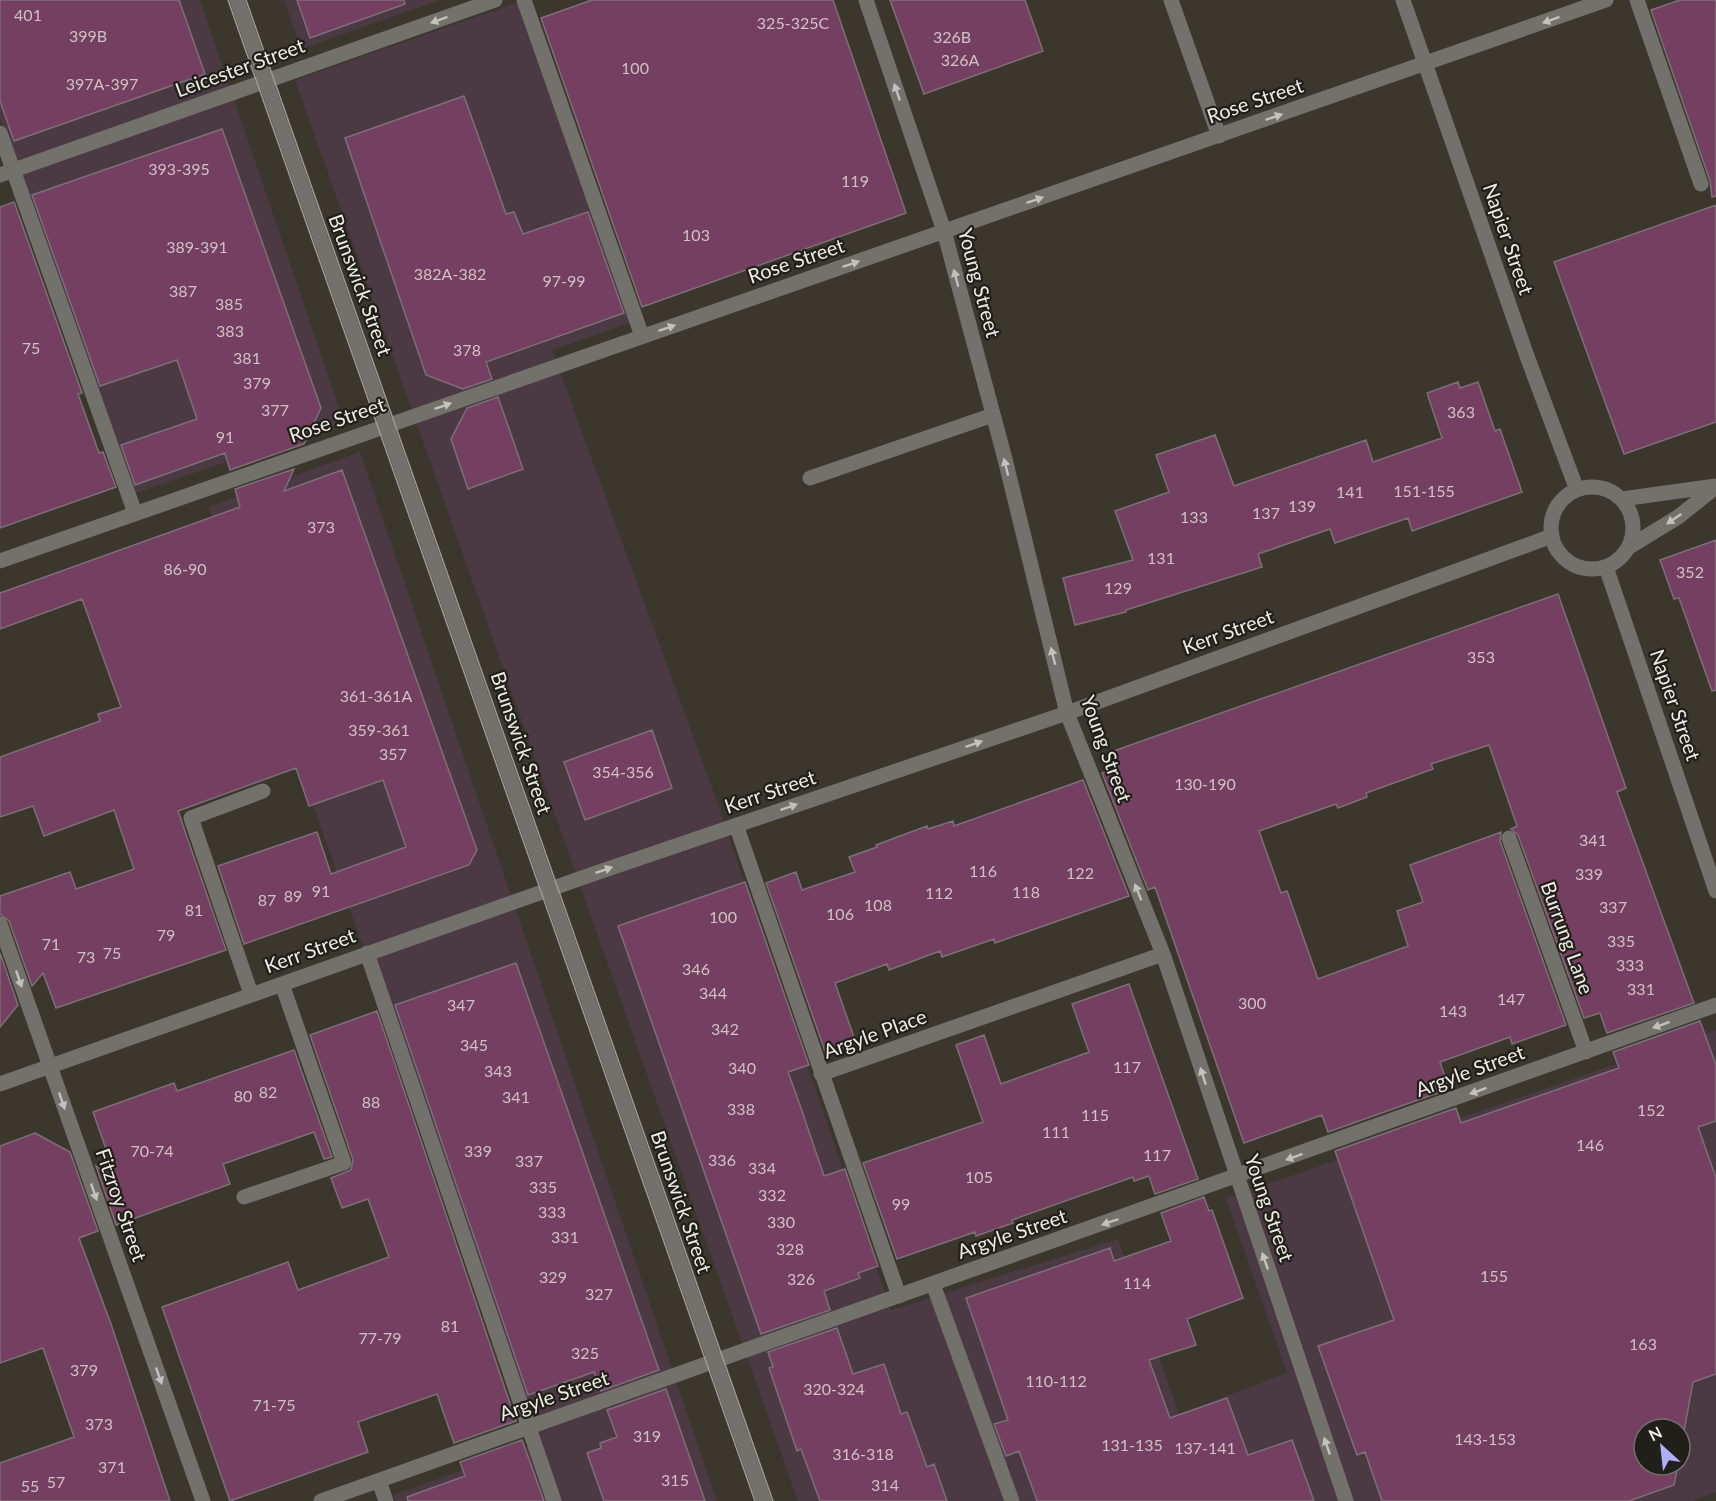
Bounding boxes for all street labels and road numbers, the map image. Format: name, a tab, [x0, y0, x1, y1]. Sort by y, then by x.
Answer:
street label: Leicester Street	[172, 33, 308, 102]
street label: Rose Street	[1203, 72, 1306, 128]
street label: Napier Street	[1479, 180, 1539, 297]
street label: Brunswick Street	[324, 211, 398, 359]
street label: Young Street	[954, 225, 1006, 340]
street label: Rose Street	[744, 232, 847, 288]
street label: Rose Street	[285, 391, 388, 447]
street label: Kerr Street	[1179, 604, 1276, 659]
street label: Napier Street	[1646, 646, 1706, 763]
street label: Brunswick Street	[486, 668, 558, 817]
street label: Young Street	[1076, 692, 1137, 805]
street label: Kerr Street	[721, 764, 818, 818]
street label: Burrung Lane	[1536, 878, 1599, 997]
street label: Kerr Street	[261, 923, 358, 978]
street label: Argyle Place	[820, 1003, 930, 1063]
street label: Argyle Street	[1412, 1039, 1527, 1101]
street label: Brunswick Street	[646, 1127, 718, 1276]
street label: Fitzroy Street	[91, 1145, 152, 1264]
street label: Young Street	[1240, 1151, 1300, 1265]
street label: Argyle Street	[954, 1203, 1070, 1263]
street label: Argyle Street	[496, 1365, 612, 1425]

